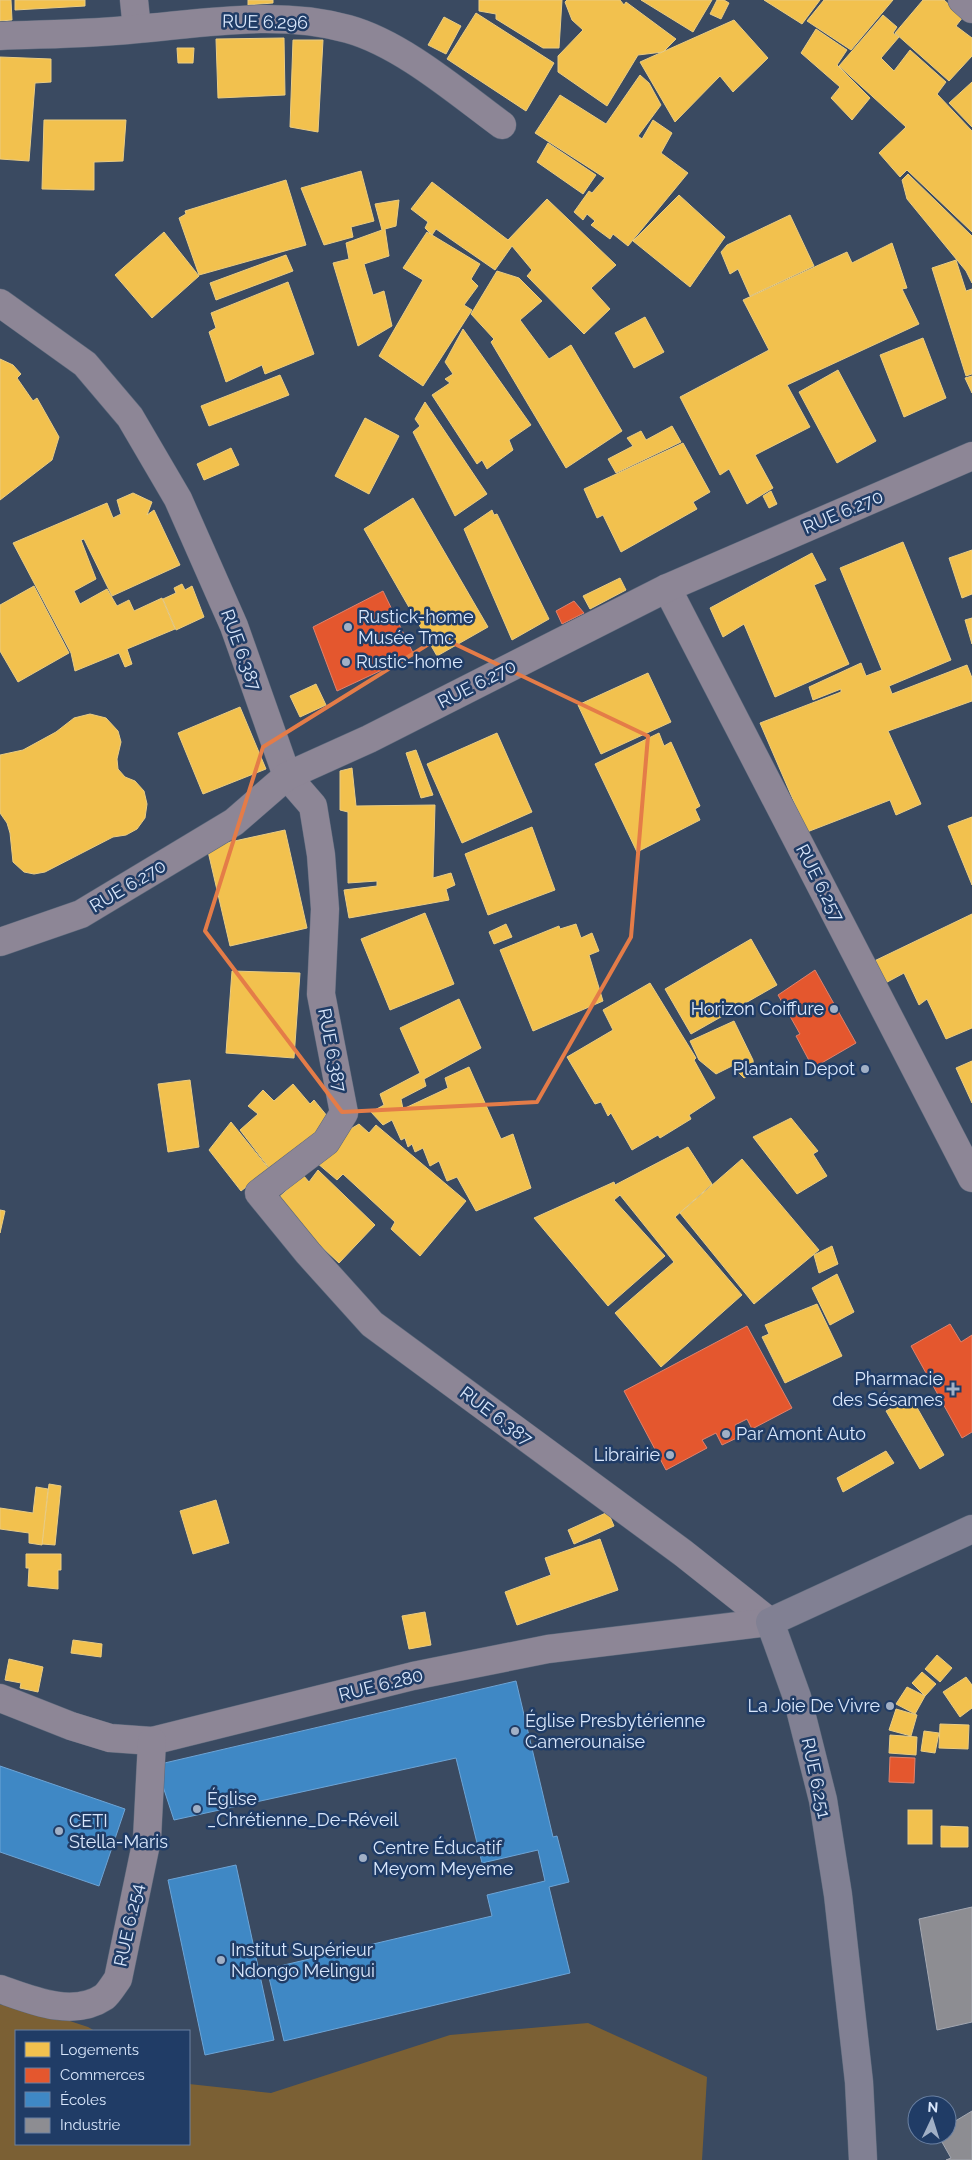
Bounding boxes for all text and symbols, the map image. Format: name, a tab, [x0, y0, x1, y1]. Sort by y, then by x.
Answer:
street label: RUE 6.296	[222, 10, 308, 33]
street label: RUE 6.270	[800, 485, 886, 538]
street label: RUE 6.387	[217, 606, 266, 694]
place label: Rustick-home Musée Tmc	[358, 606, 474, 648]
marker: Rustick-home Musée Tmc	[342, 621, 354, 633]
place label: Rustic-home	[356, 651, 463, 672]
street label: RUE 6.270	[434, 655, 519, 712]
marker: Rustic-home	[340, 656, 352, 668]
street label: RUE 6.257	[792, 841, 849, 925]
street label: RUE 6.270	[86, 855, 170, 916]
place label: Horizon Coiffure	[691, 998, 824, 1019]
marker: Horizon Coiffure	[828, 1003, 840, 1015]
street label: RUE 6.387	[314, 1006, 351, 1094]
place label: Plantain Depot	[733, 1058, 855, 1079]
marker: Plantain Depot	[859, 1063, 871, 1075]
place label: Pharmacie des Sésames	[832, 1368, 943, 1410]
street label: RUE 6.387	[456, 1382, 537, 1450]
marker: Pharmacie des Sésames	[947, 1383, 959, 1395]
place label: Par Amont Auto	[736, 1423, 866, 1444]
marker: Par Amont Auto	[720, 1428, 732, 1440]
place label: Librairie	[594, 1444, 660, 1465]
marker: Librairie	[664, 1449, 676, 1461]
street label: RUE 6.280	[337, 1664, 425, 1705]
place label: La Joie De Vivre	[748, 1695, 880, 1716]
marker: La Joie De Vivre	[884, 1700, 896, 1712]
place label: Église Presbytérienne Camerounaise	[525, 1709, 706, 1752]
marker: Église Presbytérienne Camerounaise	[509, 1725, 521, 1737]
street label: RUE 6.251	[798, 1736, 835, 1820]
place label: Église _Chrétienne_De-Réveil	[207, 1787, 398, 1830]
marker: Église _Chrétienne_De-Réveil	[191, 1803, 203, 1815]
place label: CETI Stella-Maris	[69, 1810, 168, 1852]
marker: CETI Stella-Maris	[53, 1825, 65, 1837]
place label: Centre Éducatif Meyom Meyeme	[373, 1836, 514, 1879]
marker: Centre Éducatif Meyom Meyeme	[357, 1852, 369, 1864]
street label: RUE 6.254	[109, 1881, 148, 1968]
place label: Institut Supérieur Ndongo Melingui	[231, 1939, 375, 1981]
marker: Institut Supérieur Ndongo Melingui	[215, 1954, 227, 1966]
legend	[15, 2030, 190, 2145]
text: Logements	[60, 2041, 139, 2059]
text: Commerces	[60, 2066, 145, 2084]
text: Écoles	[60, 2091, 106, 2109]
north arrow	[907, 2095, 957, 2145]
text: N	[927, 2099, 939, 2115]
text: Industrie	[60, 2116, 121, 2134]

